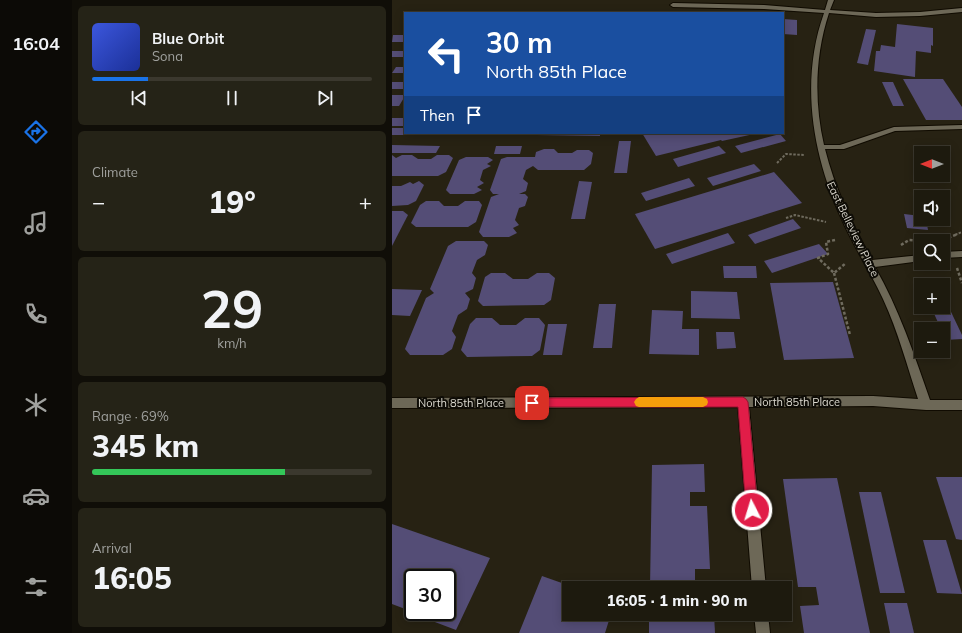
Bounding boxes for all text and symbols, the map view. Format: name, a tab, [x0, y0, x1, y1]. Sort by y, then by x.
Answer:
text: 30 m	[486, 25, 552, 60]
icon: left	[420, 28, 472, 80]
text: Blue Orbit	[152, 29, 224, 48]
text: 16:04	[12, 32, 60, 55]
text: Sona	[152, 48, 183, 64]
text: North 85th Place	[486, 60, 627, 83]
icon: previous	[128, 87, 150, 109]
icon: pause	[221, 87, 243, 109]
icon: next	[314, 87, 336, 109]
icon: arrive	[463, 104, 485, 126]
text: Then	[420, 106, 455, 125]
icon: directions	[22, 118, 50, 146]
north arrow	[914, 146, 950, 182]
map controls	[914, 146, 950, 358]
text: Climate	[92, 164, 138, 180]
street label: East Belleview Place	[824, 179, 882, 279]
text: 19°	[208, 183, 256, 221]
text: −	[92, 188, 105, 216]
text: +	[359, 188, 372, 216]
button: sound	[914, 190, 950, 226]
icon: music	[22, 209, 50, 237]
button: search	[914, 234, 950, 270]
text: 29	[201, 276, 263, 341]
button: +	[914, 278, 950, 314]
icon: phone	[22, 300, 50, 328]
button: −	[914, 322, 950, 358]
text: km/h	[217, 335, 247, 351]
pin	[515, 386, 549, 420]
icon: climate	[22, 391, 50, 419]
icon: arrive	[521, 392, 543, 414]
street label: North 85th Place	[754, 395, 840, 409]
street label: North 85th Place	[418, 396, 504, 410]
text: Range · 69%	[92, 408, 169, 424]
text: 345 km	[92, 427, 199, 465]
icon: car	[22, 482, 50, 510]
position arrow	[731, 489, 773, 531]
text: Arrival	[92, 540, 132, 556]
text: 16:05	[92, 559, 172, 597]
speed limit sign: 30	[404, 569, 456, 621]
icon: filters	[22, 573, 50, 601]
text: 16:05 · 1 min · 90 m	[607, 591, 747, 610]

